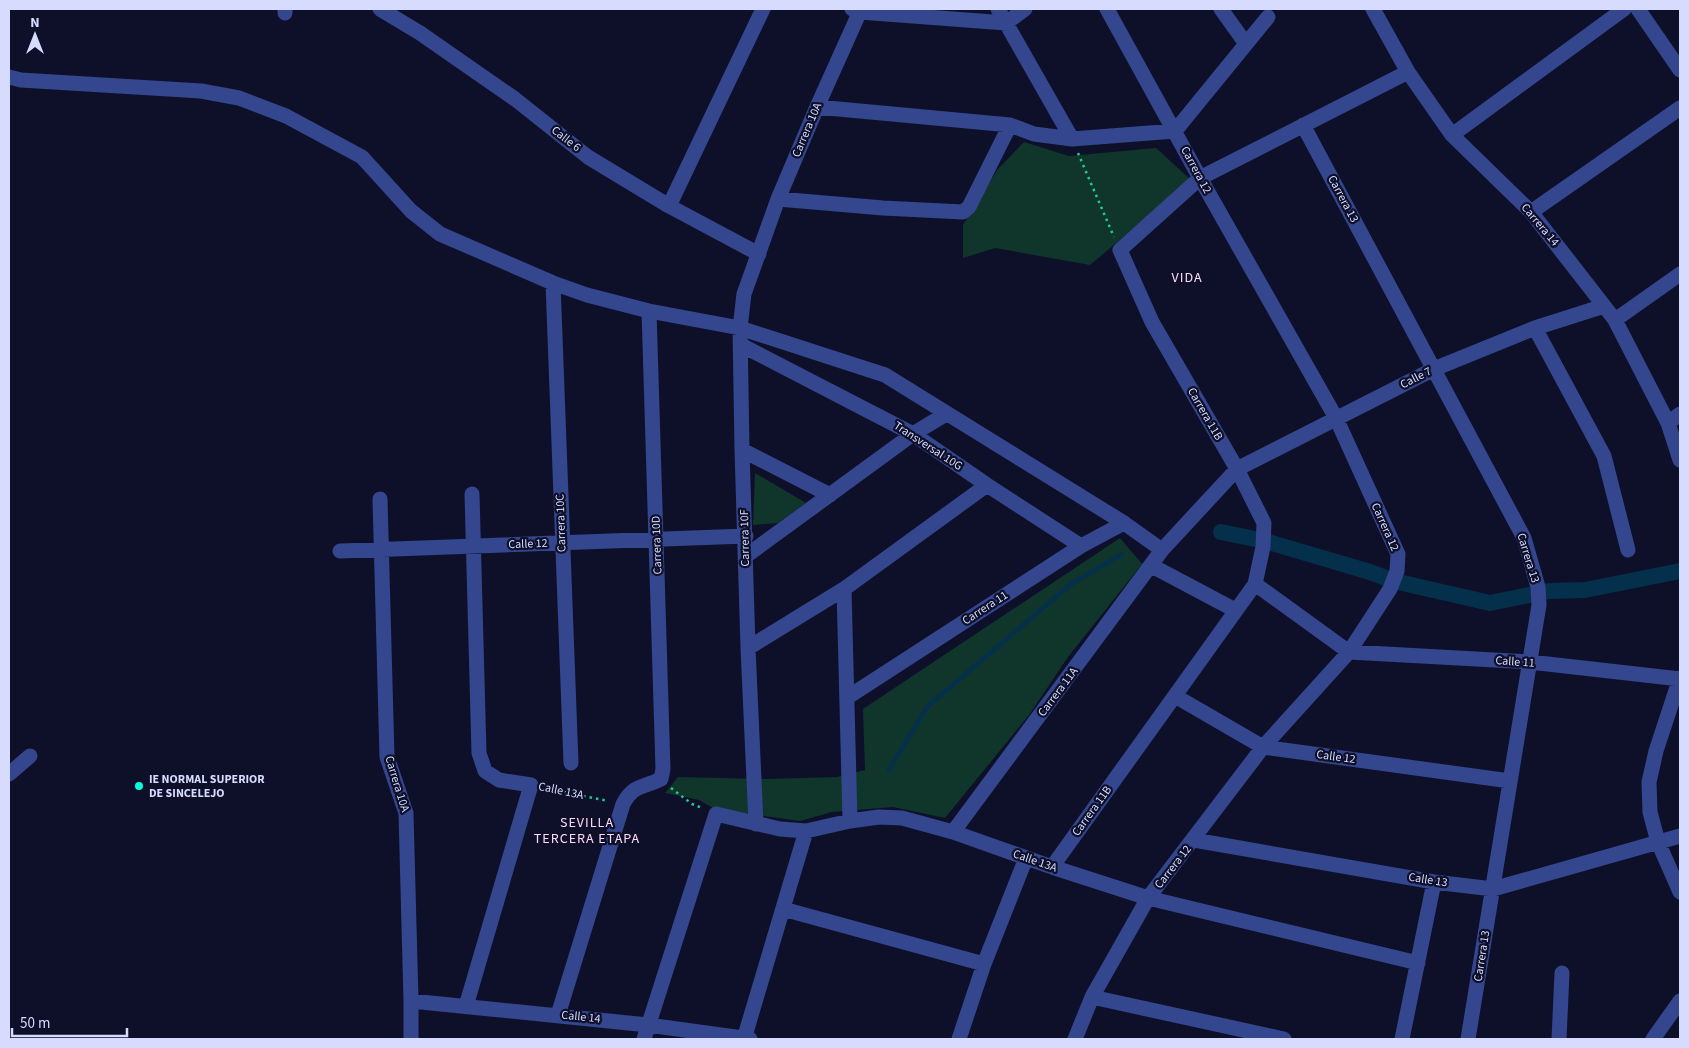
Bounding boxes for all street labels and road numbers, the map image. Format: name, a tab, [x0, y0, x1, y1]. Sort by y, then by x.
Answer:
street label: Carrera 10A	[788, 100, 826, 160]
street label: Calle 6	[548, 122, 584, 156]
street label: Carrera 12	[1176, 143, 1216, 197]
street label: Carrera 13	[1323, 172, 1363, 226]
street label: Carrera 14	[1517, 200, 1563, 250]
street label: Calle 7	[1397, 363, 1435, 393]
street label: Carrera 11B	[1183, 384, 1227, 444]
street label: Transversal 10G	[890, 417, 966, 475]
street label: Carrera 10C	[551, 493, 571, 552]
street label: Carrera 12	[1367, 500, 1403, 554]
street label: Carrera 10F	[736, 509, 754, 567]
street label: Carrera 10D	[647, 515, 667, 575]
street label: Carrera 13	[1512, 531, 1544, 585]
street label: Calle 12	[508, 535, 548, 553]
street label: Carrera 11	[959, 587, 1011, 629]
street label: Calle 11	[1495, 652, 1535, 672]
street label: Carrera 11A	[1034, 663, 1082, 720]
street label: Calle 12	[1315, 746, 1357, 768]
street label: Carrera 10A	[380, 754, 414, 815]
street label: Calle 13A	[537, 778, 586, 804]
street label: Carrera 11B	[1068, 782, 1116, 840]
street label: Carrera 12	[1151, 842, 1196, 892]
street label: Calle 13A	[1011, 846, 1060, 877]
street label: Calle 13	[1407, 869, 1449, 891]
street label: Carrera 13	[1470, 929, 1494, 983]
street label: Calle 14	[561, 1006, 601, 1028]

